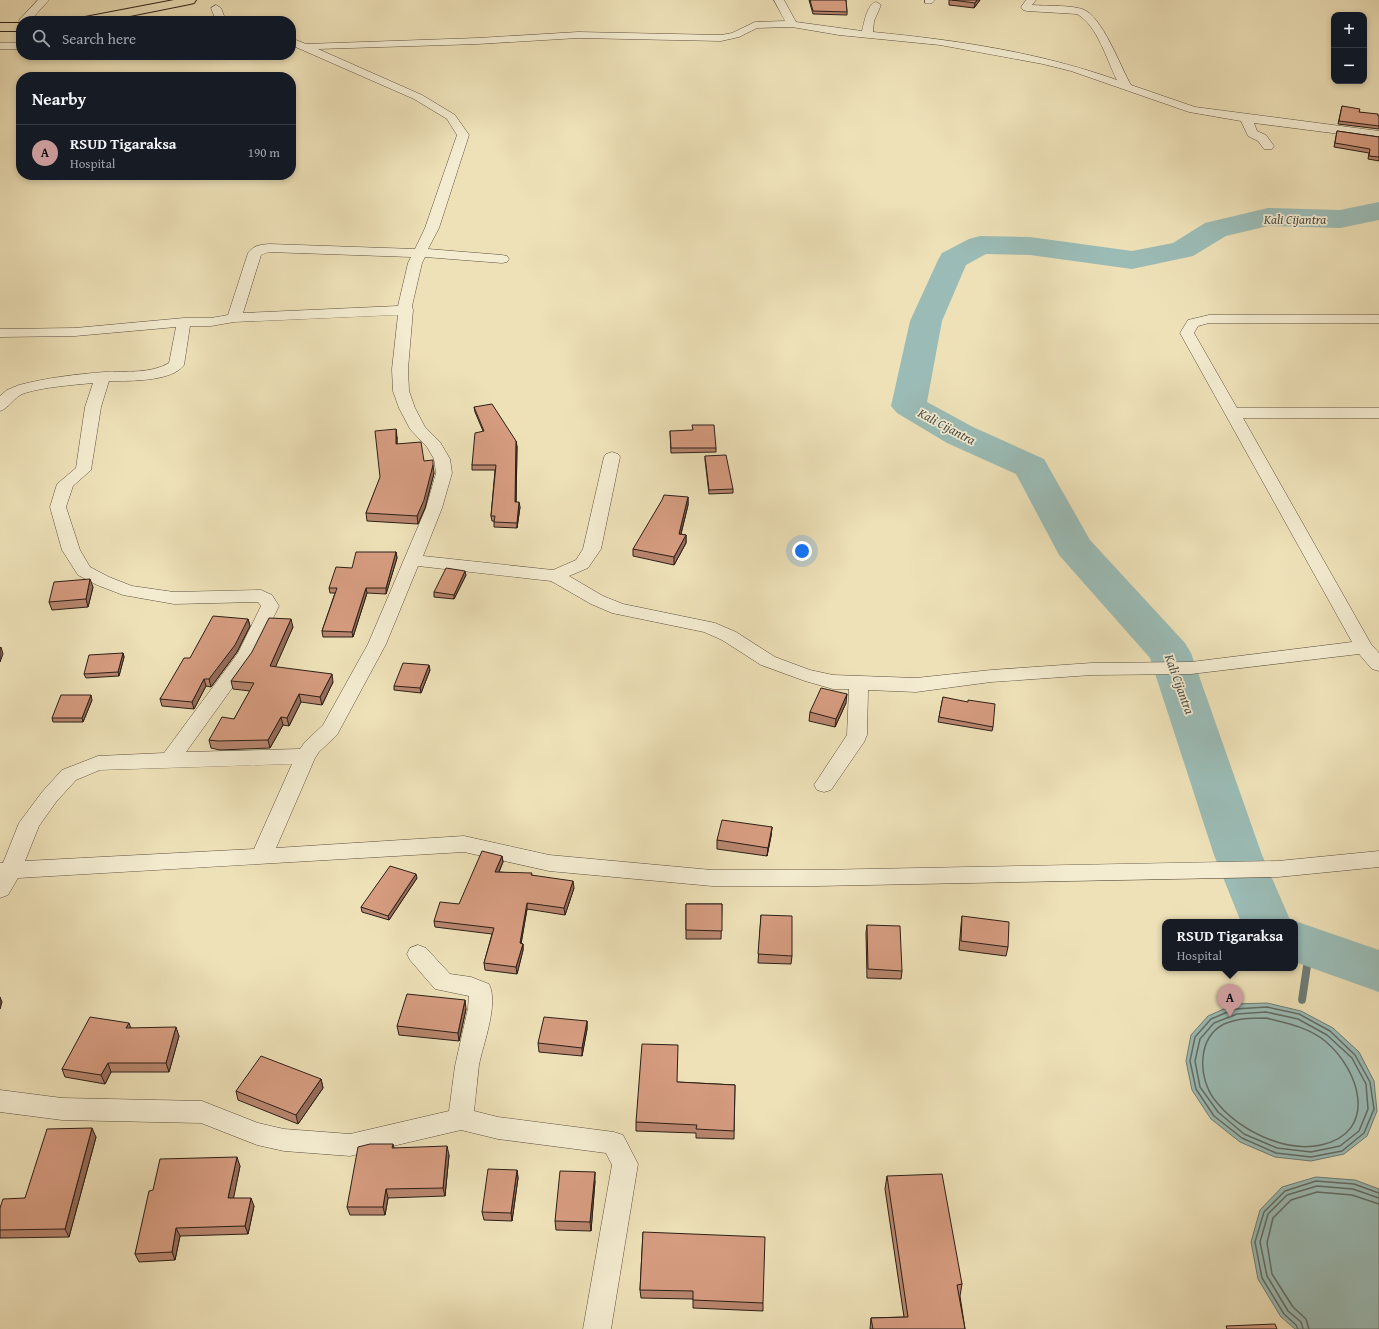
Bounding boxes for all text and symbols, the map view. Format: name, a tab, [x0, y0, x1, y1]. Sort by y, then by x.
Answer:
map controls	[1331, 12, 1367, 84]
button: +	[1331, 12, 1367, 48]
search box	[16, 16, 296, 60]
icon: search	[30, 27, 52, 49]
text: Search here	[62, 28, 136, 49]
button: −	[1331, 48, 1367, 84]
text: Nearby	[32, 86, 86, 111]
text: RSUD Tigaraksa	[70, 133, 177, 154]
text: A	[41, 143, 49, 162]
text: 190 m	[248, 143, 280, 162]
text: Hospital	[70, 154, 115, 173]
water label: Kali Cijantra	[1263, 210, 1326, 229]
water label: Kali Cijantra	[914, 403, 979, 450]
your location	[792, 541, 812, 561]
water label: Kali Cijantra	[1160, 651, 1199, 717]
popup	[1162, 919, 1298, 971]
text: RSUD Tigaraksa	[1177, 925, 1283, 946]
text: Hospital	[1177, 946, 1222, 965]
pin: A	[1217, 984, 1243, 1017]

